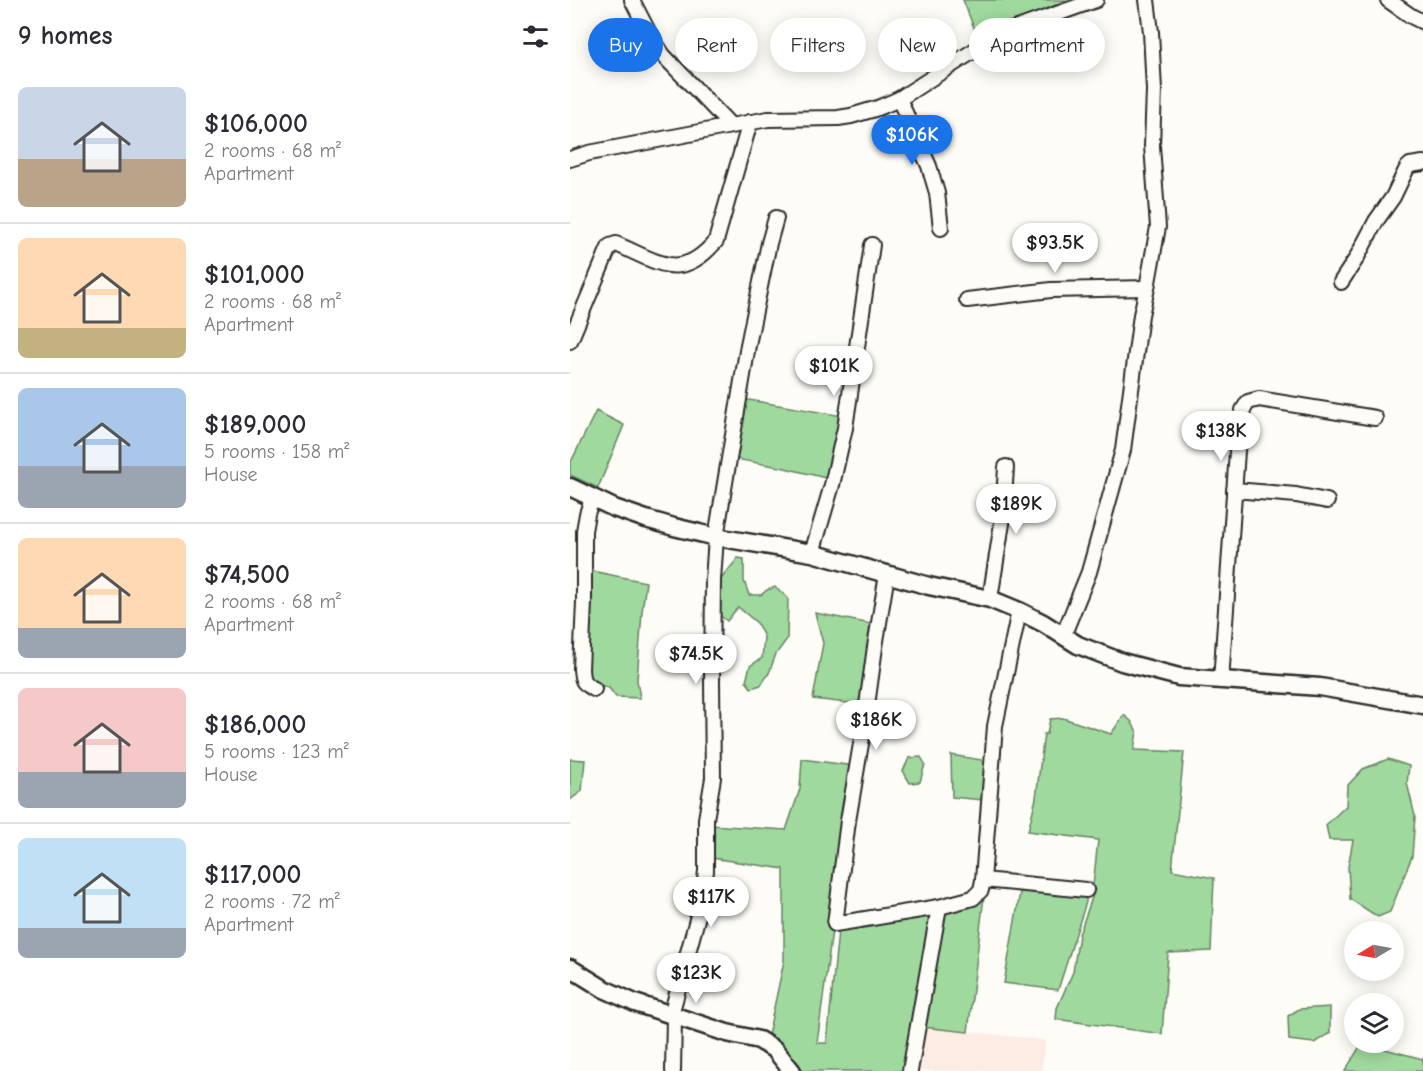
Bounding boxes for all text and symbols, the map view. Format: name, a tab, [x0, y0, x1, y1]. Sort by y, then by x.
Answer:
chip: Buy	[588, 18, 663, 72]
chip: Rent	[675, 18, 758, 72]
chip: Filters	[770, 18, 866, 72]
chip: New	[878, 18, 957, 72]
chip: Apartment	[969, 18, 1105, 72]
icon: filters	[519, 20, 552, 53]
text: 9 homes	[18, 21, 113, 51]
text: $106,000	[204, 109, 308, 139]
icon: home	[66, 111, 138, 183]
pin: $106K	[870, 115, 954, 166]
text: $106K	[885, 123, 939, 146]
text: 2 rooms · 68 m²	[204, 139, 341, 162]
text: Apartment	[204, 162, 294, 185]
pin: $93.5K	[1006, 223, 1104, 274]
text: $93.5K	[1026, 231, 1084, 254]
text: $101,000	[204, 260, 305, 290]
icon: home	[66, 262, 138, 334]
text: 2 rooms · 68 m²	[204, 290, 341, 313]
text: Apartment	[204, 313, 294, 336]
pin: $101K	[792, 346, 876, 397]
text: $101K	[809, 354, 859, 377]
text: $189,000	[204, 410, 306, 440]
pin: $138K	[1179, 411, 1263, 462]
icon: home	[66, 412, 138, 484]
text: $138K	[1195, 419, 1247, 442]
text: 5 rooms · 158 m²	[204, 440, 349, 463]
text: House	[204, 463, 258, 486]
pin: $189K	[974, 484, 1058, 535]
text: $189K	[990, 492, 1042, 515]
text: $74,500	[204, 560, 290, 590]
icon: home	[66, 562, 138, 634]
text: 2 rooms · 68 m²	[204, 590, 341, 613]
text: Apartment	[204, 613, 294, 636]
pin: $74.5K	[647, 634, 745, 685]
text: $74.5K	[669, 642, 723, 665]
pin: $186K	[834, 700, 918, 751]
text: $186K	[850, 708, 902, 731]
text: $186,000	[204, 710, 306, 740]
icon: home	[66, 712, 138, 784]
text: 5 rooms · 123 m²	[204, 740, 349, 763]
text: House	[204, 763, 258, 786]
text: $117,000	[204, 860, 301, 890]
icon: home	[66, 862, 138, 934]
pin: $117K	[669, 877, 753, 928]
text: $117K	[687, 885, 735, 908]
text: 2 rooms · 72 m²	[204, 890, 340, 913]
text: Apartment	[204, 913, 294, 936]
north arrow	[1344, 921, 1404, 981]
map controls	[1344, 921, 1404, 1053]
pin: $123K	[654, 953, 738, 1004]
text: $123K	[671, 961, 721, 984]
button: layers	[1344, 993, 1404, 1053]

